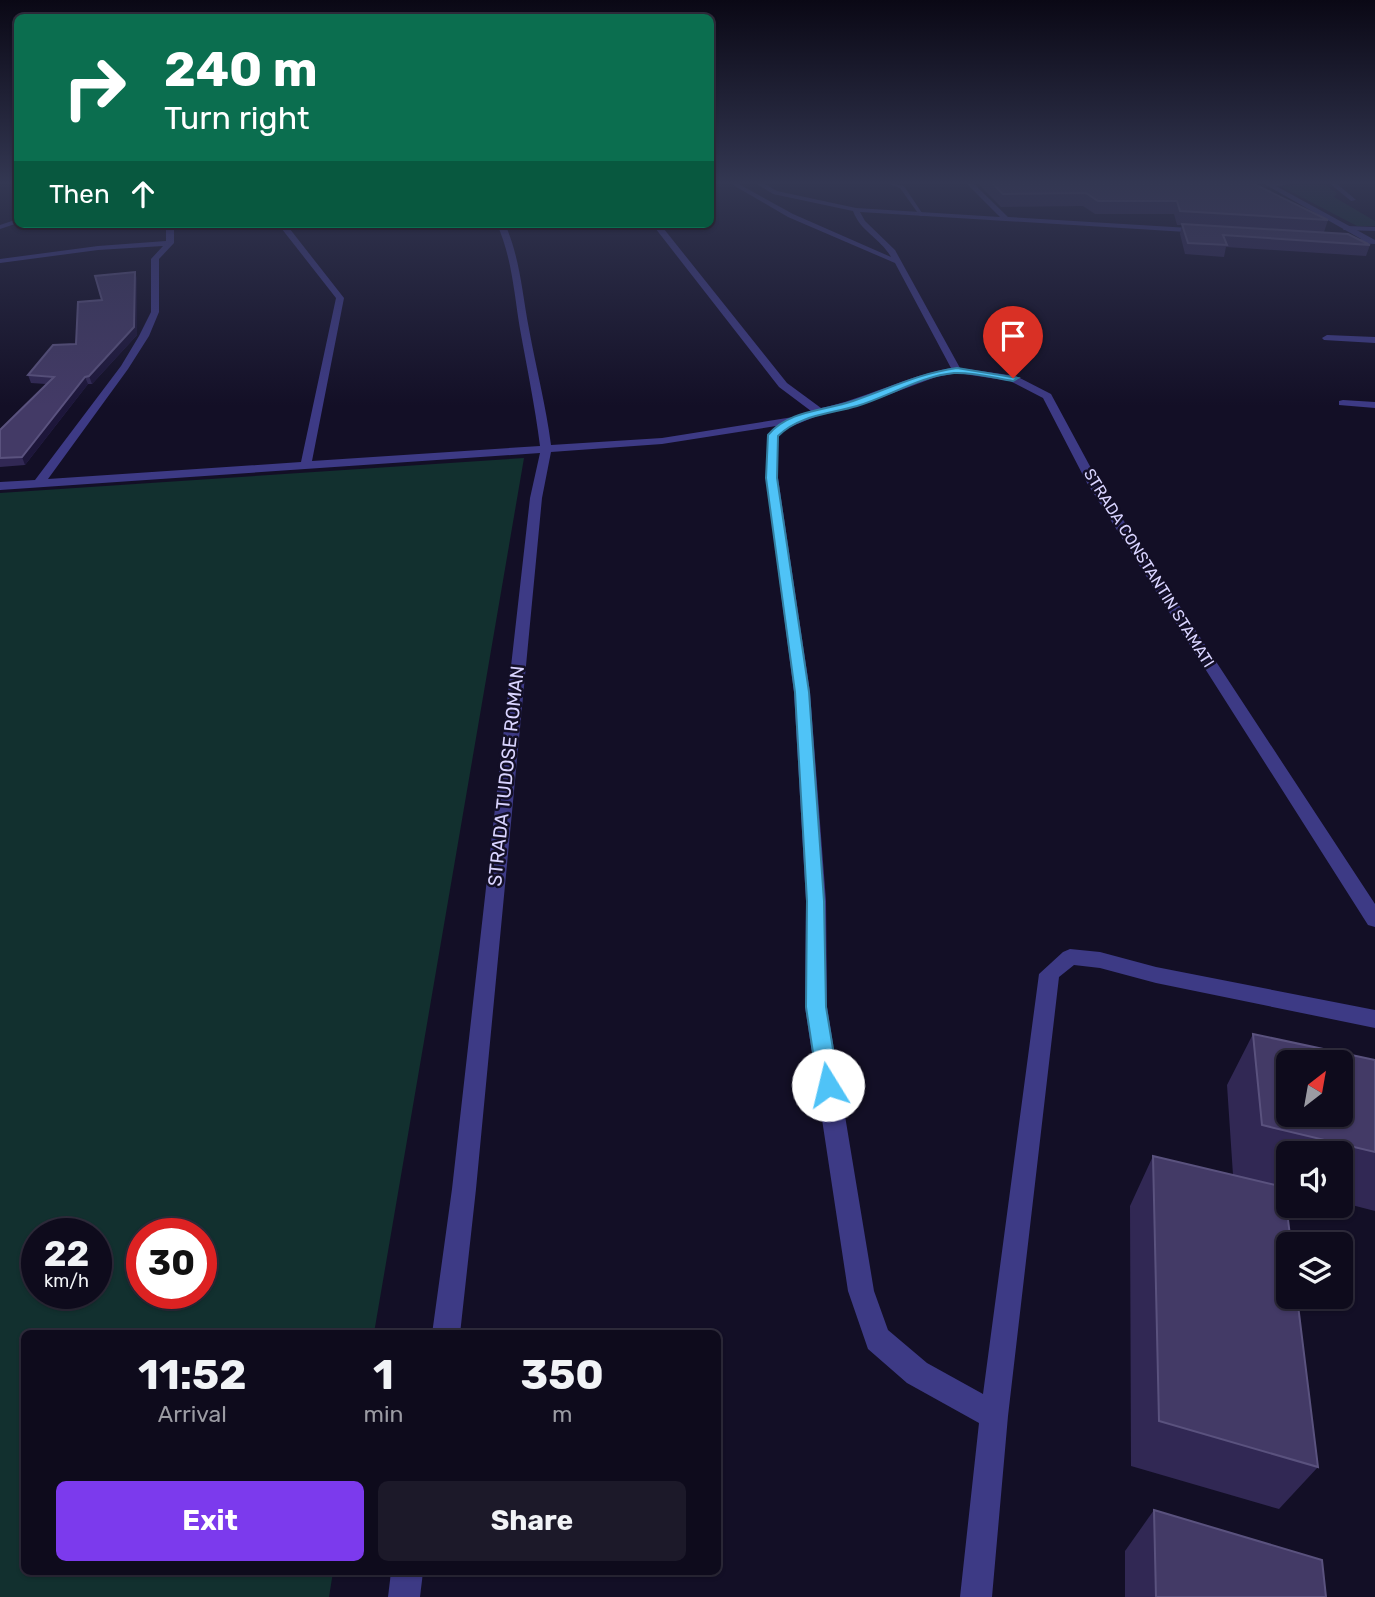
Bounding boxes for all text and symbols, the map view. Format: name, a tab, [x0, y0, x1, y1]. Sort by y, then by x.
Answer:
text: 240 m	[164, 40, 318, 98]
icon: right	[49, 42, 140, 133]
text: Turn right	[164, 99, 309, 137]
icon: ahead	[124, 175, 162, 213]
text: Then	[49, 179, 110, 210]
pin	[983, 306, 1043, 378]
icon: arrive	[994, 317, 1032, 355]
street label: STRADA CONSTANTIN STAMATI	[1080, 465, 1218, 671]
street label: STRADA TUDOSE ROMAN	[483, 665, 529, 887]
position arrow	[791, 1048, 865, 1122]
north arrow	[1276, 1050, 1353, 1127]
map controls	[1276, 1050, 1353, 1309]
button: sound	[1276, 1141, 1353, 1218]
speed limit sign: 30	[126, 1218, 217, 1309]
button: layers	[1276, 1232, 1353, 1309]
text: 22	[44, 1233, 89, 1275]
text: km/h	[44, 1270, 89, 1292]
text: 11:52	[138, 1350, 247, 1400]
text: 1	[373, 1350, 394, 1400]
text: 350	[521, 1350, 604, 1400]
text: Arrival	[158, 1400, 227, 1428]
text: min	[364, 1400, 404, 1428]
text: m	[552, 1400, 572, 1428]
button: Exit	[56, 1481, 364, 1561]
button: Share	[378, 1481, 686, 1561]

